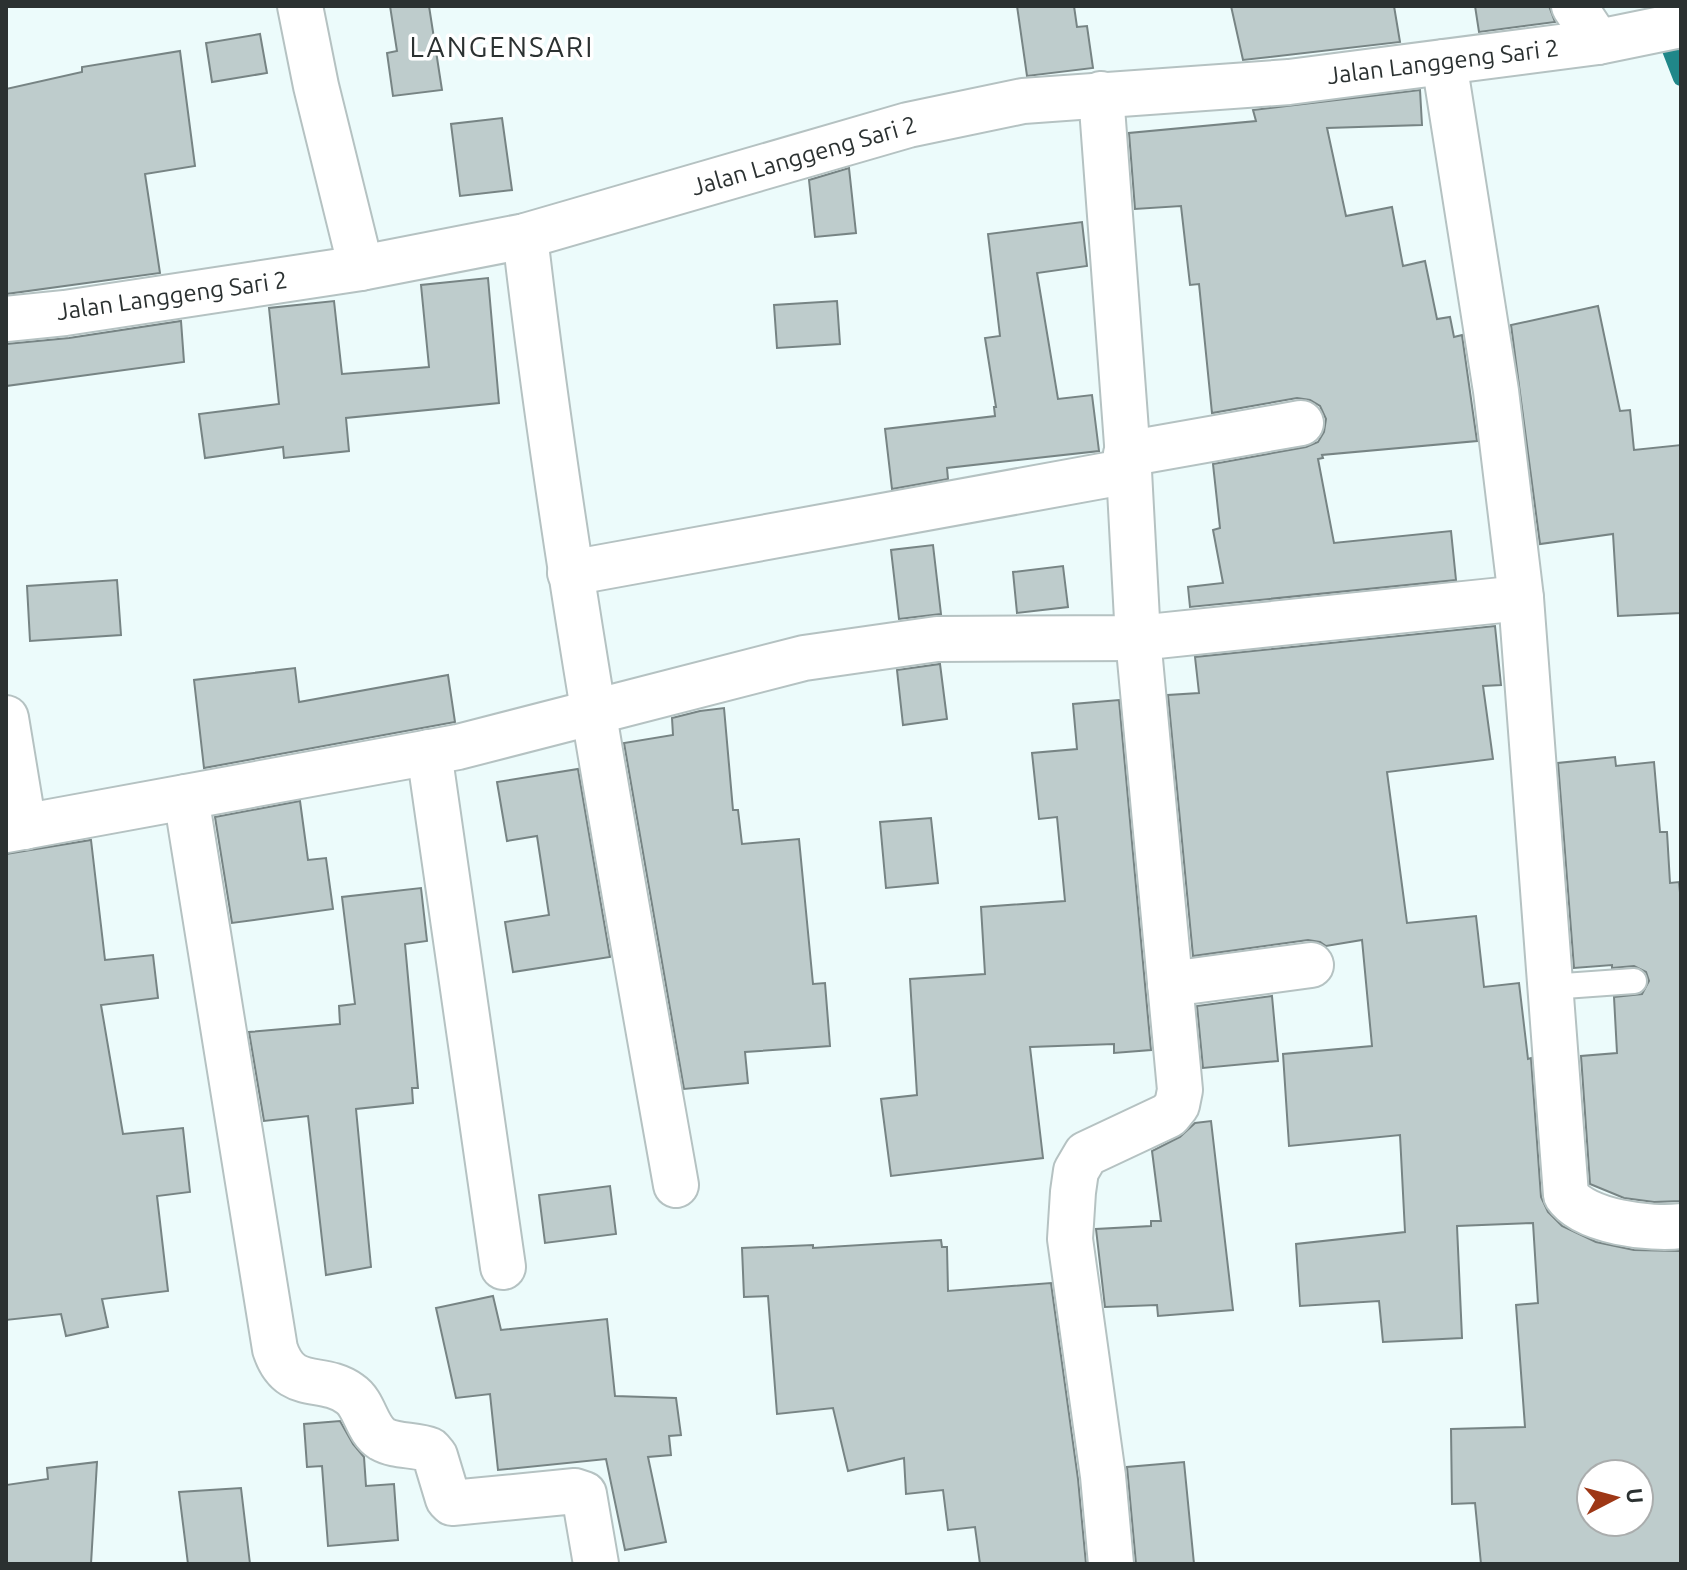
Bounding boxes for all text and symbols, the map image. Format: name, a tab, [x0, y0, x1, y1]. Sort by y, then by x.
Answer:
district label: LANGENSARI	[409, 31, 595, 62]
street label: Jalan Langgeng Sari 2	[1326, 34, 1560, 89]
street label: Jalan Langgeng Sari 2	[688, 110, 920, 201]
street label: Jalan Langgeng Sari 2	[55, 266, 289, 325]
north arrow	[1575, 1458, 1655, 1538]
text: U	[1622, 1487, 1649, 1505]

